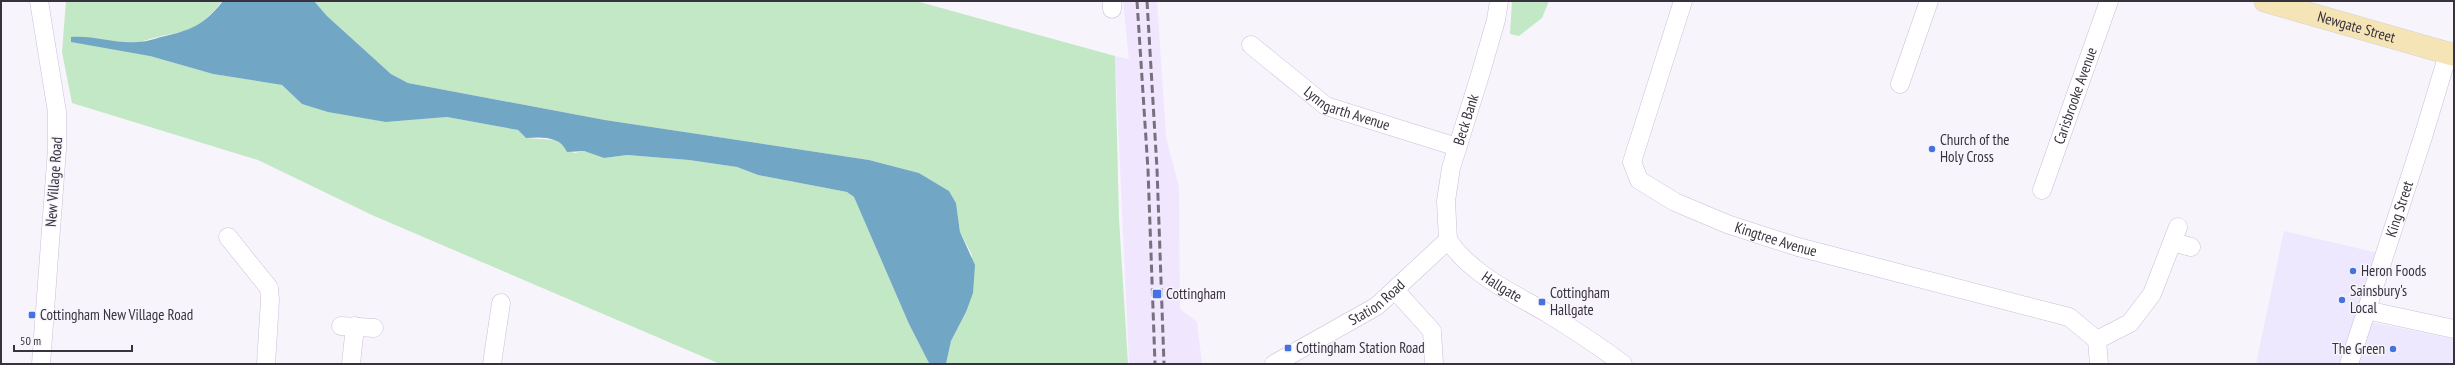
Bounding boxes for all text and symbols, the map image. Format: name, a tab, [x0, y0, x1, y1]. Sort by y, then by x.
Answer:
street label: Newgate Street	[2315, 7, 2398, 47]
street label: Carisbrooke Avenue	[2049, 45, 2101, 147]
street label: Lynngarth Avenue	[1300, 82, 1392, 134]
street label: Beck Bank	[1449, 91, 1483, 148]
place label: Church of the Holy Cross	[1940, 130, 2010, 166]
street label: New Village Road	[41, 136, 66, 228]
marker: Church of the Holy Cross	[1927, 144, 1937, 154]
street label: King Street	[2381, 178, 2417, 239]
street label: Kingtree Avenue	[1732, 217, 1819, 260]
place label: Heron Foods	[2361, 261, 2426, 280]
marker: Heron Foods	[2348, 266, 2358, 276]
street label: Hallgate	[1478, 267, 1526, 306]
street label: Station Road	[1345, 275, 1409, 329]
place label: Sainsbury's Local	[2350, 281, 2407, 317]
place label: Cottingham Hallgate	[1550, 283, 1610, 319]
place label: Cottingham	[1166, 284, 1226, 303]
marker: Cottingham	[1151, 288, 1163, 300]
marker: Sainsbury's Local	[2337, 295, 2347, 305]
marker: Cottingham Hallgate	[1537, 297, 1547, 307]
place label: Cottingham New Village Road	[40, 305, 193, 324]
marker: Cottingham New Village Road	[27, 310, 37, 320]
scale bar	[14, 327, 132, 353]
text: 50 m	[20, 333, 41, 348]
place label: Cottingham Station Road	[1296, 338, 1425, 357]
place label: The Green	[2332, 339, 2385, 358]
marker: Cottingham Station Road	[1283, 343, 1293, 353]
marker: The Green	[2388, 344, 2398, 354]

